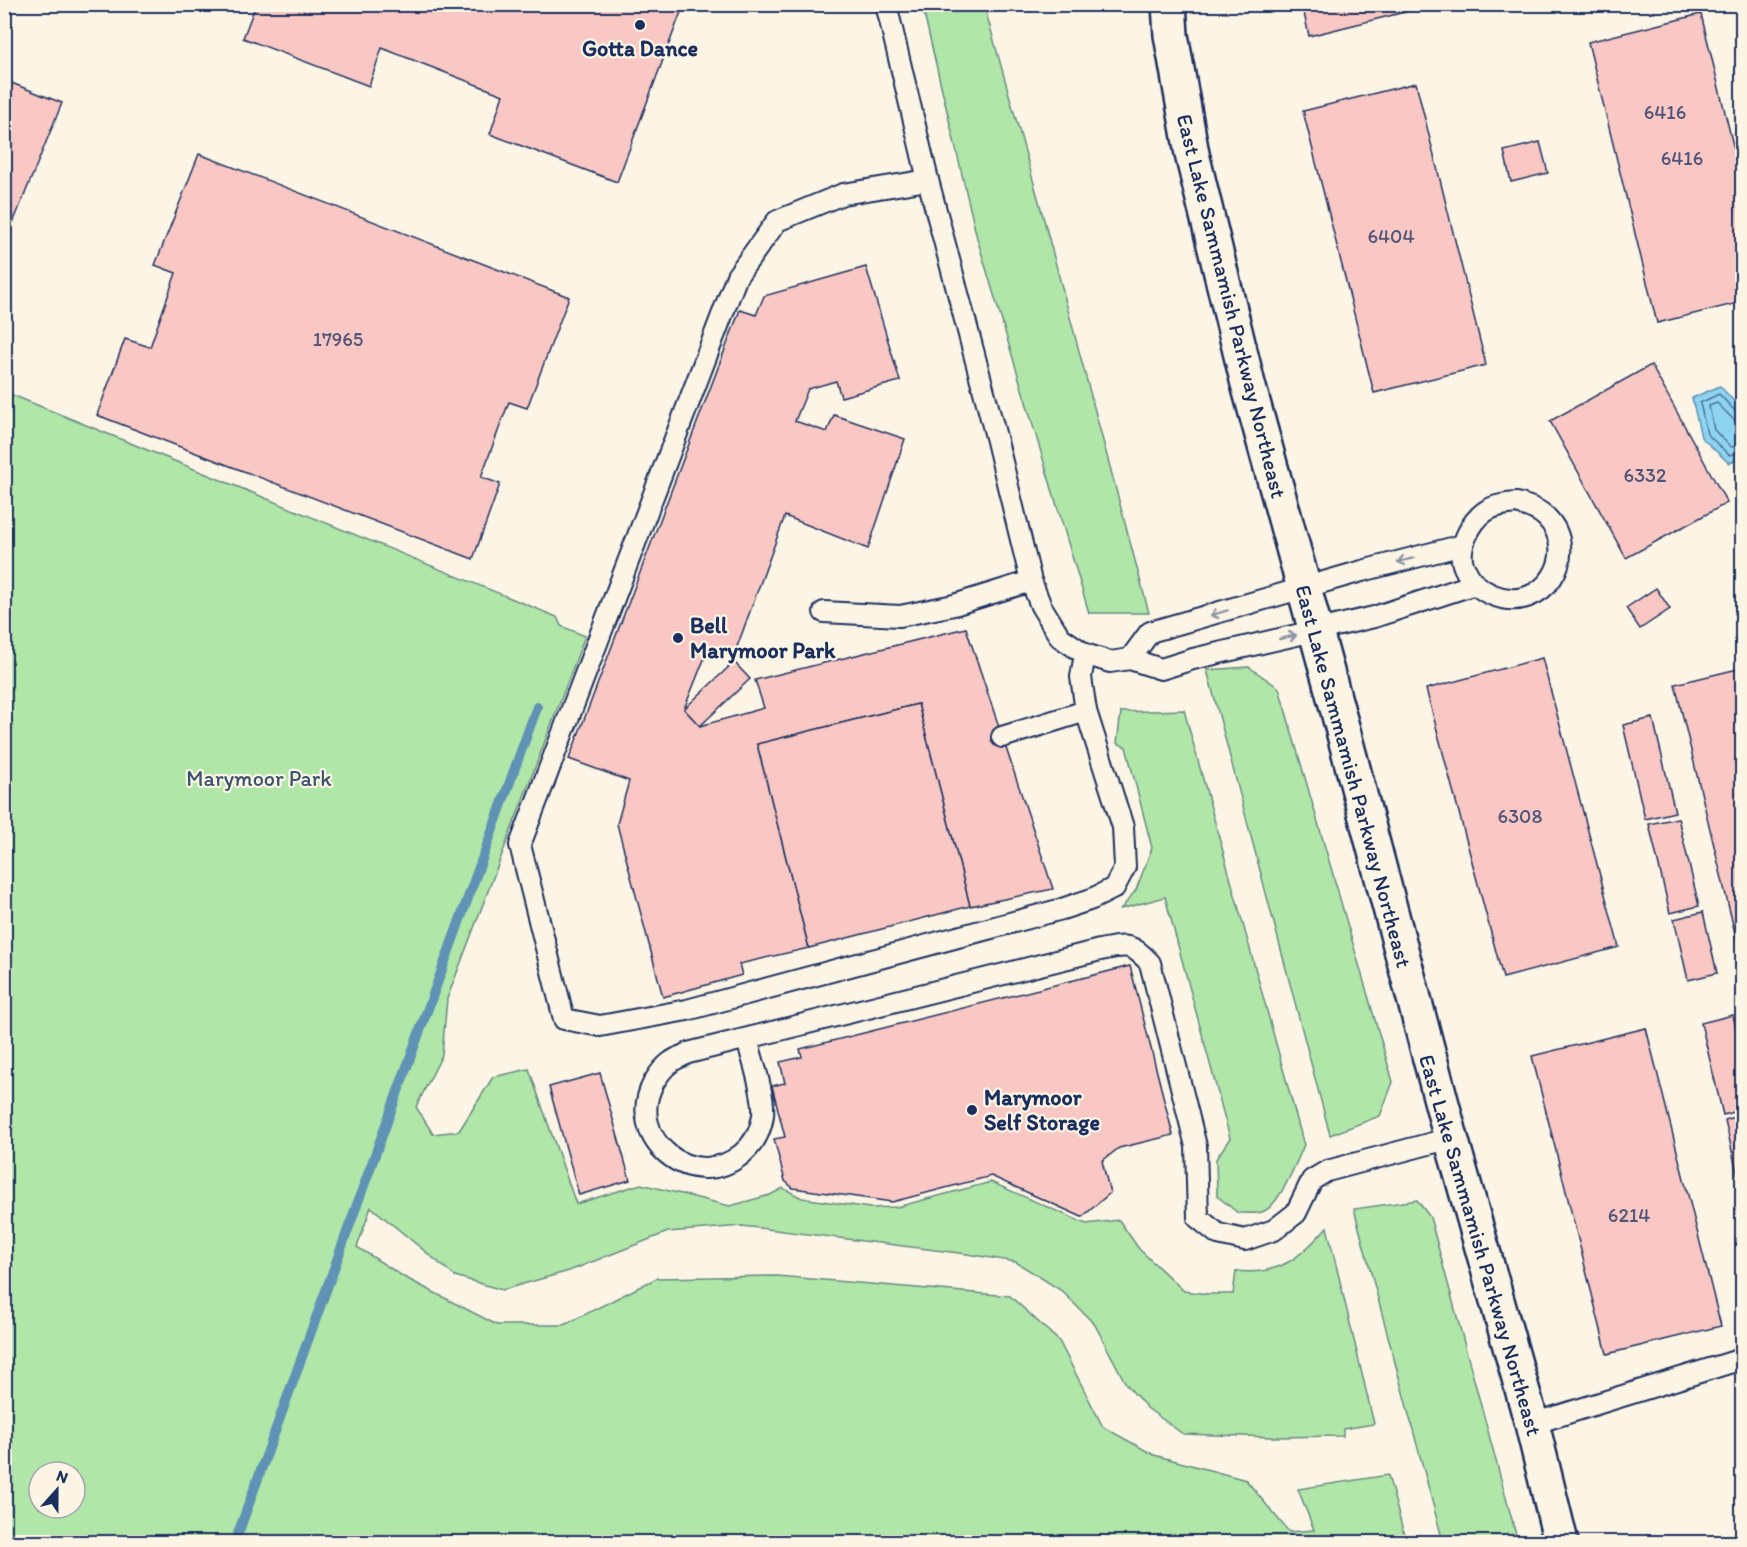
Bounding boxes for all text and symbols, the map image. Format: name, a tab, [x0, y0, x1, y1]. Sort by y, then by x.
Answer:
marker: Gotta Dance	[633, 18, 647, 32]
place label: Gotta Dance	[582, 35, 698, 62]
house number: 6416	[1644, 100, 1686, 124]
street label: East Lake Sammamish Parkway Northeast	[1171, 111, 1292, 501]
house number: 6416	[1661, 146, 1703, 170]
house number: 6404	[1368, 224, 1414, 248]
house number: 17965	[313, 327, 363, 351]
house number: 6332	[1624, 463, 1667, 487]
one-way arrow	[1397, 554, 1416, 566]
street label: East Lake Sammamish Parkway Northeast	[1289, 582, 1418, 970]
one-way arrow	[1210, 608, 1229, 619]
place label: Bell Marymoor Park	[690, 612, 836, 664]
one-way arrow	[1278, 630, 1297, 642]
marker: Bell Marymoor Park	[671, 631, 685, 645]
park label: Marymoor Park	[186, 765, 332, 792]
house number: 6308	[1498, 804, 1542, 828]
street label: East Lake Sammamish Parkway Northeast	[1413, 1052, 1548, 1439]
place label: Marymoor Self Storage	[984, 1084, 1100, 1136]
marker: Marymoor Self Storage	[965, 1103, 979, 1117]
house number: 6214	[1608, 1203, 1650, 1227]
north arrow	[27, 1460, 87, 1520]
text: N	[54, 1466, 71, 1487]

